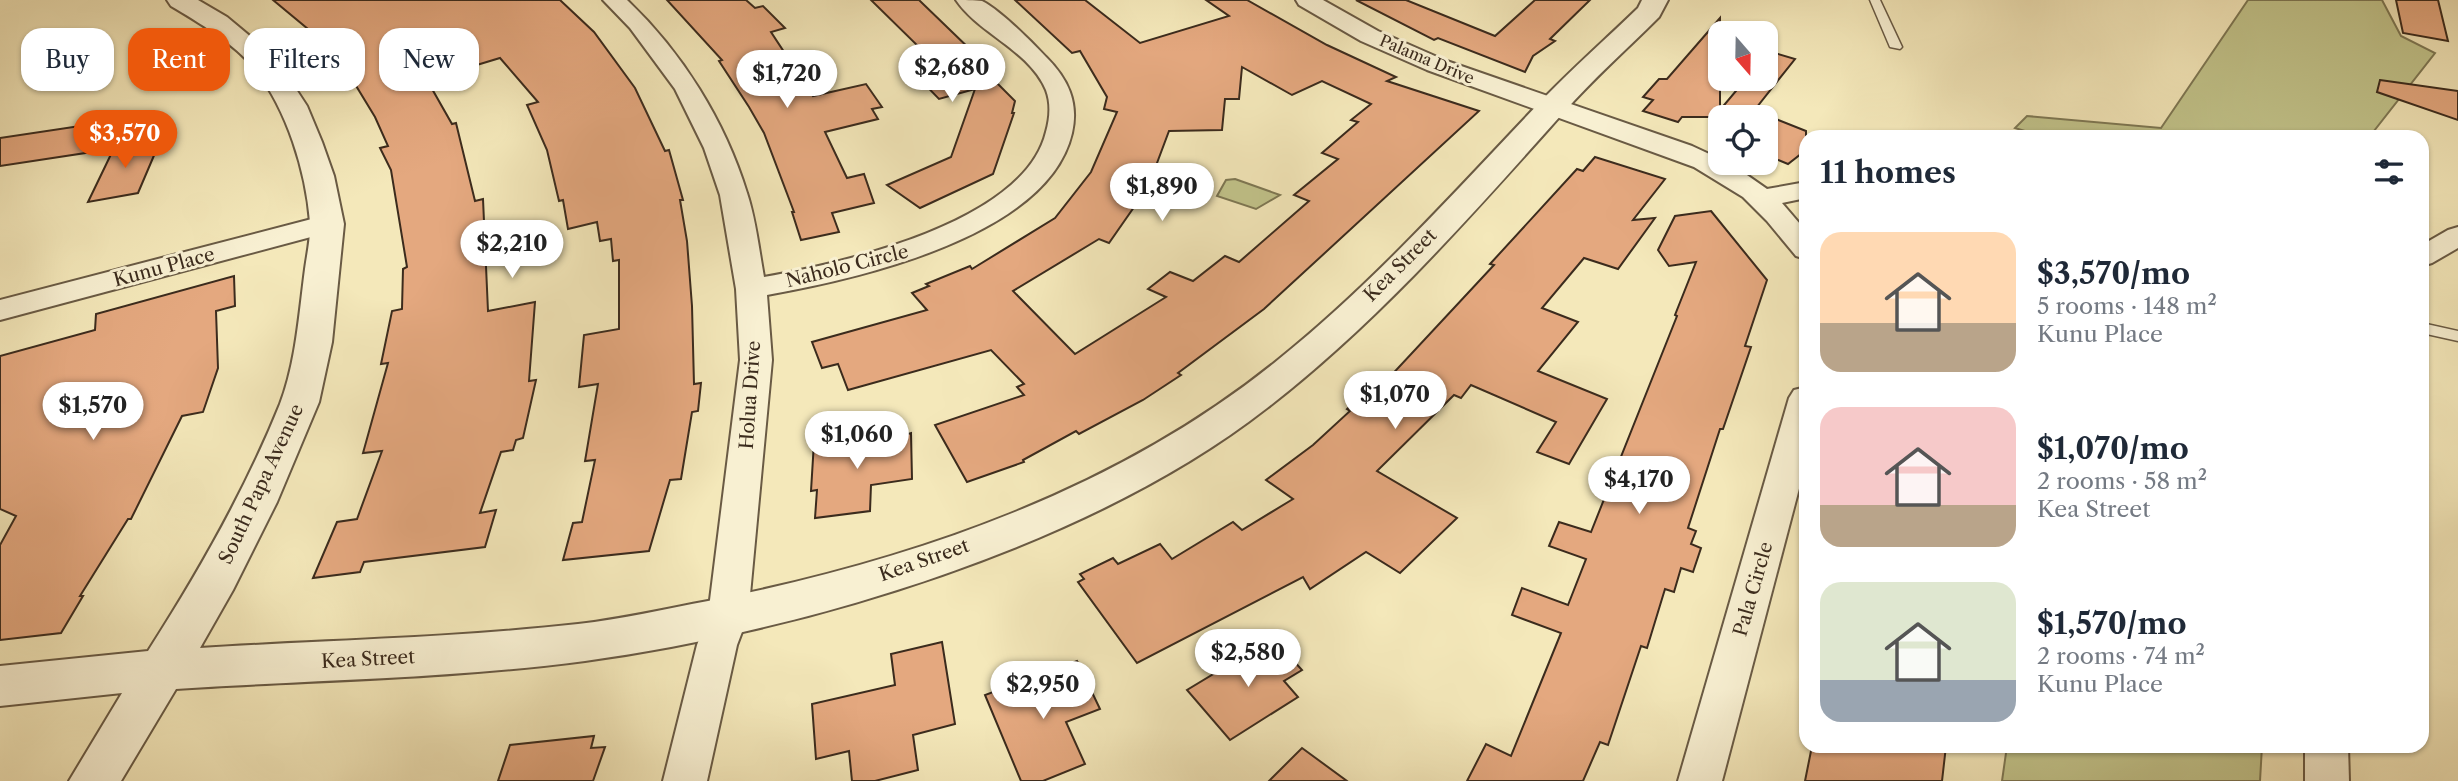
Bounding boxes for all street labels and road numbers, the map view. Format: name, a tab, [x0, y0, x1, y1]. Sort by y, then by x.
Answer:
street label: Palama Drive	[1377, 30, 1477, 88]
street label: Kea Street	[1359, 224, 1441, 306]
street label: Naholo Circle	[783, 240, 911, 292]
street label: Kunu Place	[111, 242, 217, 292]
street label: Holua Drive	[735, 340, 765, 450]
street label: South Papa Avenue	[214, 400, 308, 568]
street label: Kea Street	[876, 534, 972, 586]
street label: Pala Circle	[1729, 539, 1777, 639]
street label: Kea Street	[321, 645, 416, 673]

